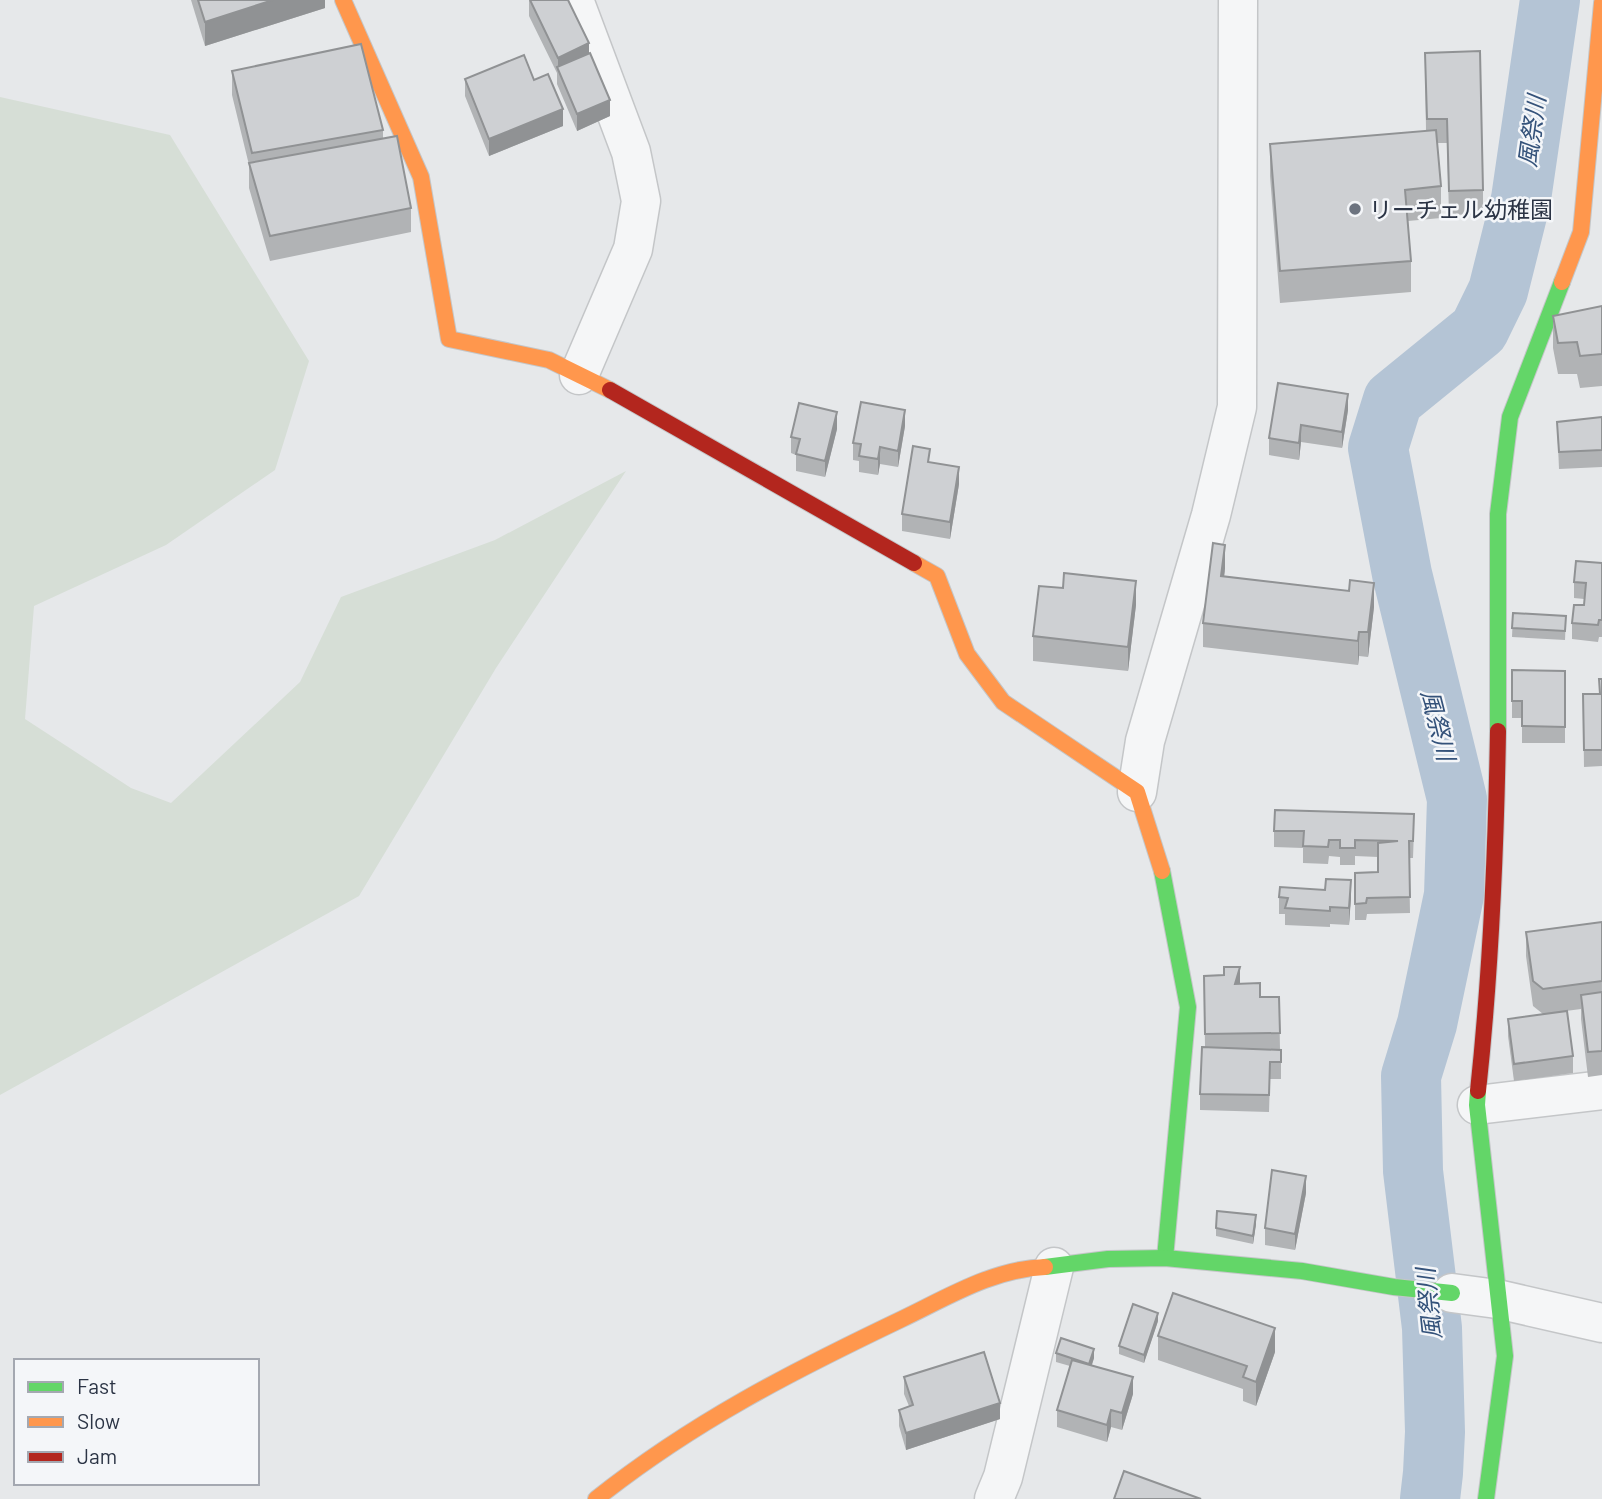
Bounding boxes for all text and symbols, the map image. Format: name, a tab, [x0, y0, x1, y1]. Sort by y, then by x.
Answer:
water label: 風祭川	[1512, 90, 1551, 169]
place label: リーチェル幼稚園	[1369, 195, 1553, 223]
marker: リーチェル幼稚園	[1347, 201, 1363, 217]
water label: 風祭川	[1416, 687, 1463, 766]
water label: 風祭川	[1410, 1264, 1446, 1341]
legend	[14, 1359, 259, 1485]
text: Fast	[77, 1373, 117, 1398]
text: Slow	[77, 1408, 120, 1433]
text: Jam	[77, 1443, 117, 1468]

